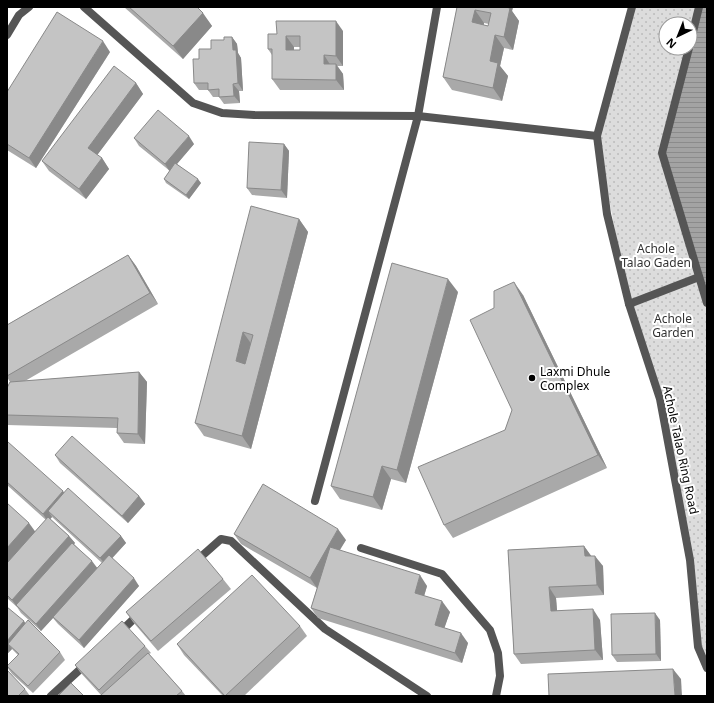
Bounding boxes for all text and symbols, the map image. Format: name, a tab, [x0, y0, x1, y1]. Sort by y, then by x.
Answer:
north arrow	[658, 16, 698, 56]
text: N	[662, 35, 679, 52]
park label: Achole Talao Gaden	[621, 240, 691, 271]
park label: Achole Garden	[652, 310, 694, 341]
place label: Laxmi Dhule Complex	[540, 363, 610, 394]
marker: Laxmi Dhule Complex	[527, 373, 537, 383]
street label: Achole Talao Ring Road	[659, 384, 703, 516]

